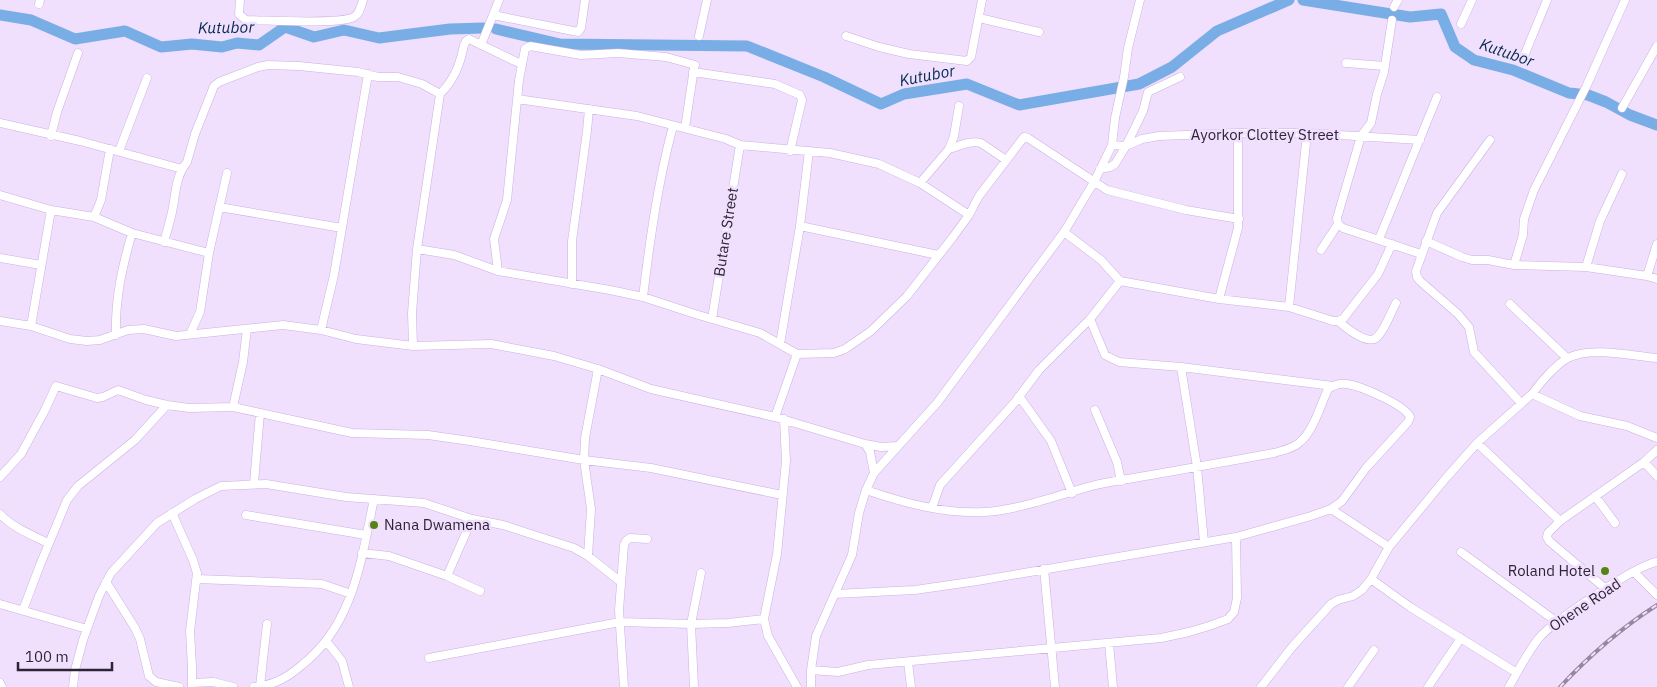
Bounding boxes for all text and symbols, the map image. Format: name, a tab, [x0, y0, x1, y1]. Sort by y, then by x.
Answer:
water label: Kutubor	[198, 16, 255, 37]
water label: Kutubor	[1477, 33, 1538, 71]
water label: Kutubor	[897, 60, 958, 90]
street label: Ayorkor Clottey Street	[1191, 125, 1339, 144]
street label: Butare Street	[709, 186, 742, 278]
place label: Nana Dwamena	[384, 515, 490, 534]
marker: Nana Dwamena	[368, 519, 380, 531]
place label: Roland Hotel	[1508, 561, 1595, 580]
marker: Roland Hotel	[1599, 565, 1611, 577]
street label: Ohene Road	[1545, 574, 1624, 635]
scale bar	[18, 640, 111, 672]
text: 100 m	[25, 647, 69, 666]

